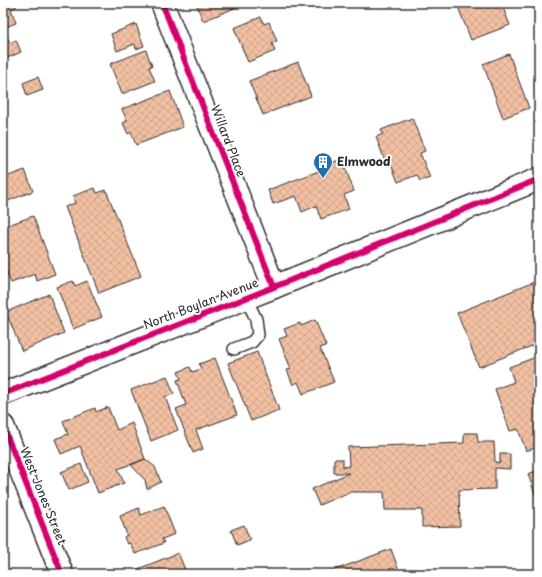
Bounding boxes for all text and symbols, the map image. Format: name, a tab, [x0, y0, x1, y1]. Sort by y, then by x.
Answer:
street label: Willard Place	[207, 102, 251, 179]
building icon: Elmwood	[312, 151, 334, 179]
place label: Elmwood	[337, 152, 391, 170]
street label: North Boylan Avenue	[140, 273, 261, 333]
street label: West Jones Street	[16, 444, 72, 547]

